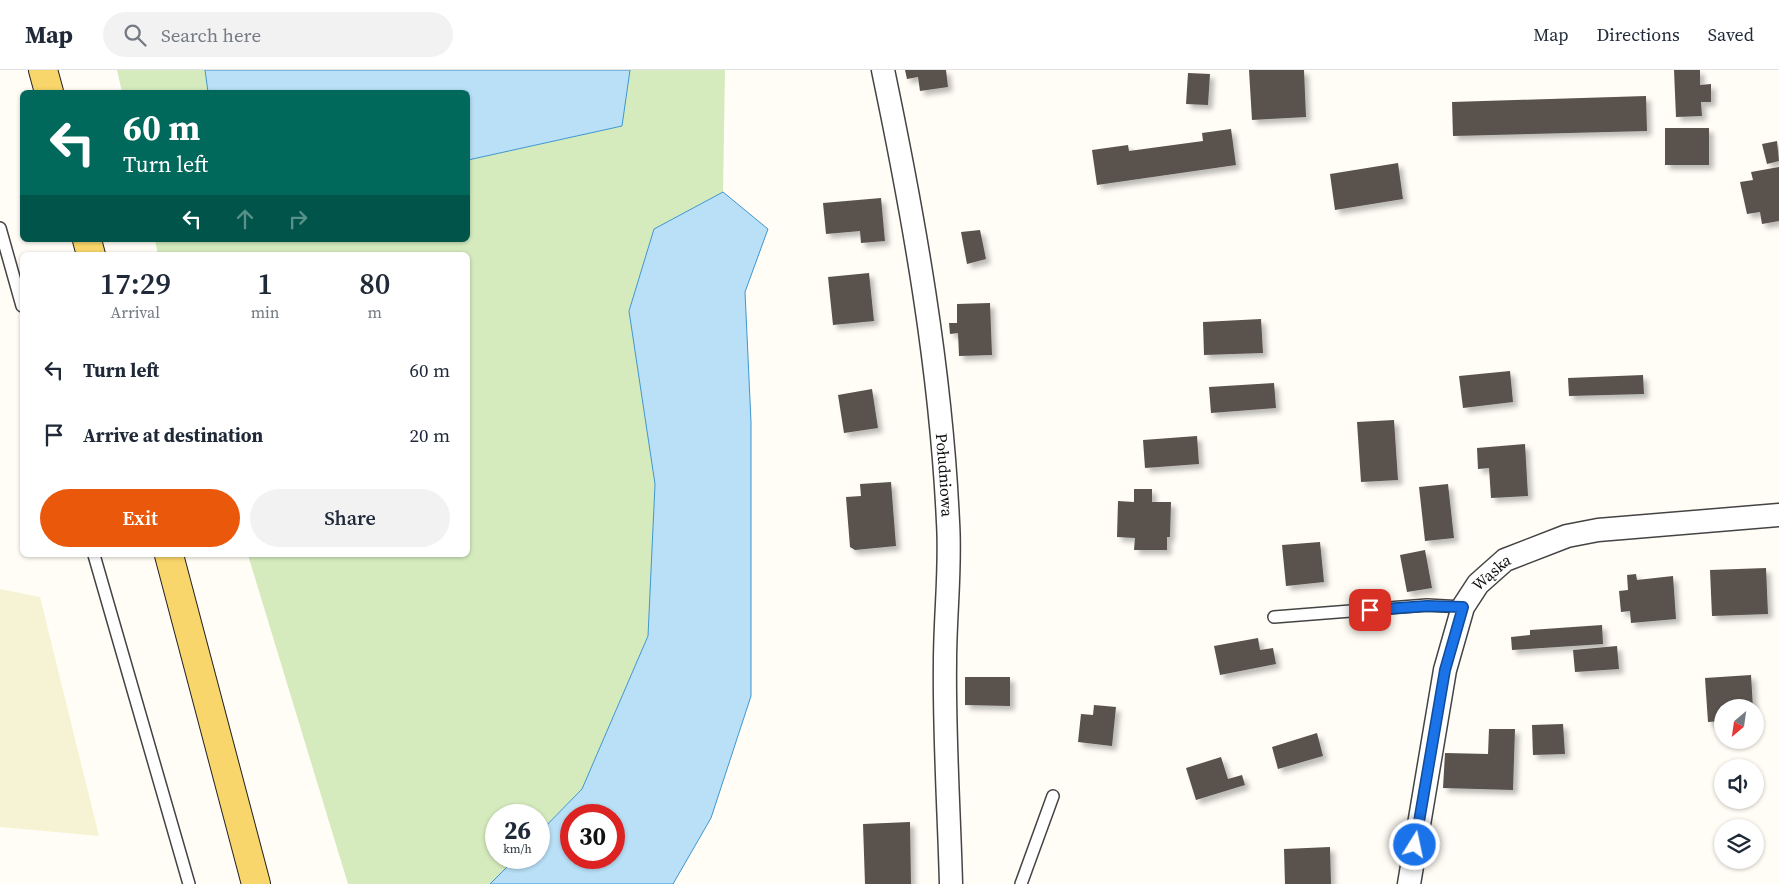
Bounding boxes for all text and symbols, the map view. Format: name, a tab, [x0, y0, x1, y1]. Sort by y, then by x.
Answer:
search box	[103, 12, 453, 57]
text: Map	[25, 18, 73, 51]
icon: search	[121, 21, 149, 49]
text: Search here	[161, 22, 261, 48]
text: Map	[1533, 22, 1569, 47]
text: Directions	[1597, 22, 1680, 47]
text: Saved	[1708, 22, 1754, 47]
text: 60 m	[123, 104, 200, 152]
icon: left	[40, 110, 105, 175]
text: Turn left	[123, 149, 208, 179]
icon: left	[178, 205, 206, 233]
icon: ahead	[231, 205, 259, 233]
icon: right	[284, 205, 312, 233]
text: 17:29	[100, 263, 171, 304]
text: 1	[257, 263, 273, 304]
text: 80	[359, 263, 390, 304]
text: Arrival	[111, 301, 160, 323]
text: min	[251, 301, 280, 323]
text: m	[368, 301, 382, 323]
icon: left	[40, 356, 68, 384]
text: Turn left	[83, 357, 159, 383]
text: 60 m	[409, 357, 450, 383]
icon: arrive	[40, 421, 68, 449]
text: Arrive at destination	[83, 422, 263, 448]
text: 20 m	[409, 422, 450, 448]
street label: Południowa	[931, 432, 959, 518]
button: Exit	[40, 489, 240, 547]
button: Share	[250, 489, 450, 547]
street label: Wąska	[1467, 548, 1514, 596]
pin	[1349, 589, 1391, 631]
icon: arrive	[1356, 596, 1384, 624]
north arrow	[1714, 699, 1764, 749]
map controls	[1714, 699, 1764, 869]
button: sound	[1714, 759, 1764, 809]
speed limit sign: 30	[560, 804, 625, 869]
text: 26	[504, 813, 531, 847]
position arrow	[1388, 818, 1440, 870]
button: layers	[1714, 819, 1764, 869]
text: km/h	[503, 841, 532, 857]

